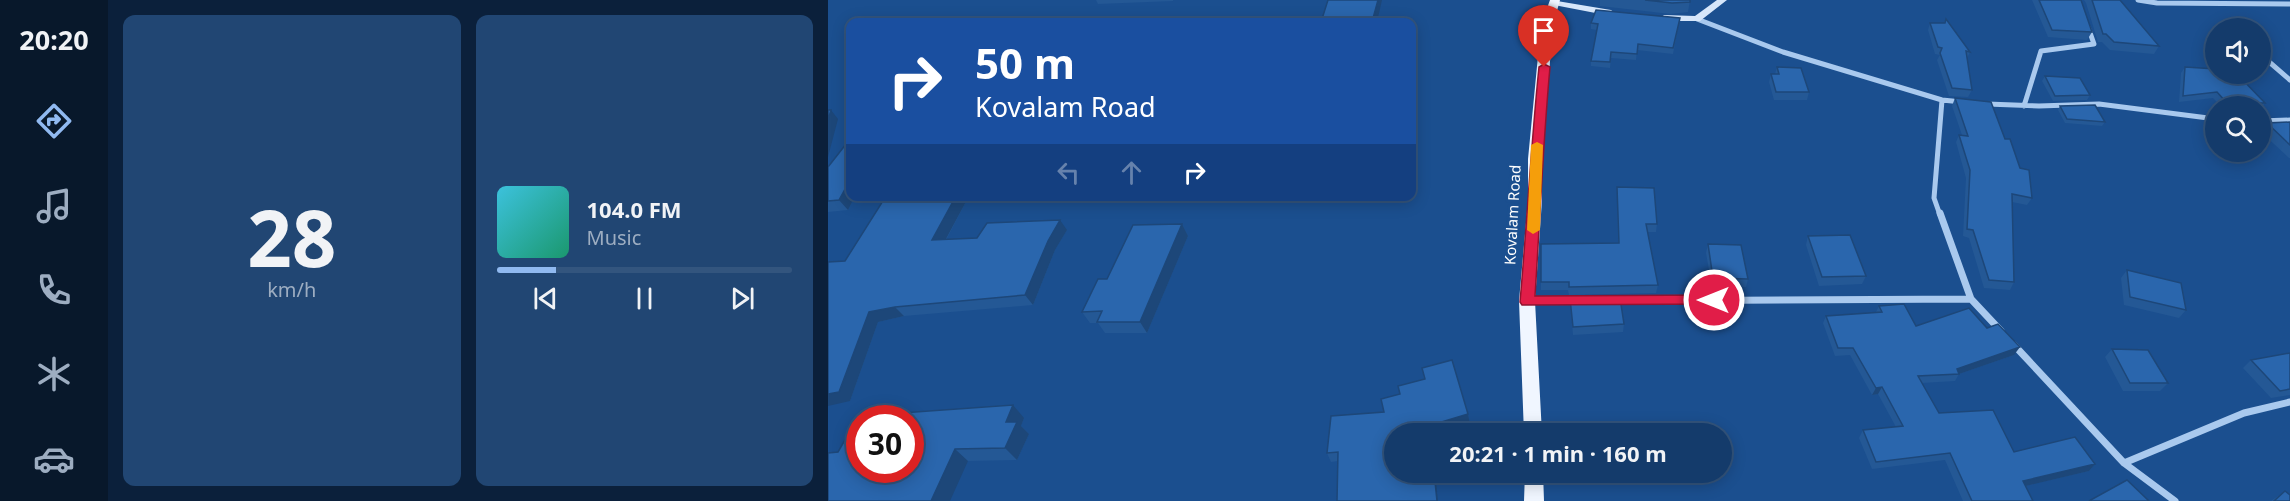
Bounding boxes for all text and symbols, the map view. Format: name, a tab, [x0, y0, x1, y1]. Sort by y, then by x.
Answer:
pin	[1518, 5, 1569, 67]
icon: arrive	[1527, 14, 1560, 47]
map controls	[2205, 18, 2271, 162]
button: sound	[2205, 18, 2271, 84]
text: 20:20	[19, 21, 89, 58]
text: 50 m	[975, 34, 1075, 91]
icon: right	[876, 42, 954, 120]
text: Kovalam Road	[975, 88, 1156, 125]
button: search	[2205, 96, 2271, 162]
icon: directions	[33, 100, 75, 142]
icon: left	[1052, 156, 1085, 189]
icon: ahead	[1115, 156, 1148, 189]
icon: right	[1178, 156, 1211, 189]
street label: Kovalam Road	[1499, 164, 1525, 266]
text: 28	[247, 184, 336, 290]
icon: music	[33, 185, 75, 227]
text: 104.0 FM	[587, 194, 682, 224]
text: Music	[587, 224, 641, 251]
position arrow	[1682, 268, 1746, 332]
icon: phone	[33, 269, 75, 311]
text: km/h	[267, 276, 316, 303]
icon: previous	[529, 282, 562, 315]
icon: pause	[628, 282, 661, 315]
icon: next	[726, 282, 759, 315]
icon: climate	[33, 353, 75, 395]
speed limit sign: 30	[846, 405, 924, 483]
icon: car	[33, 438, 75, 480]
text: 20:21 · 1 min · 160 m	[1449, 438, 1667, 468]

